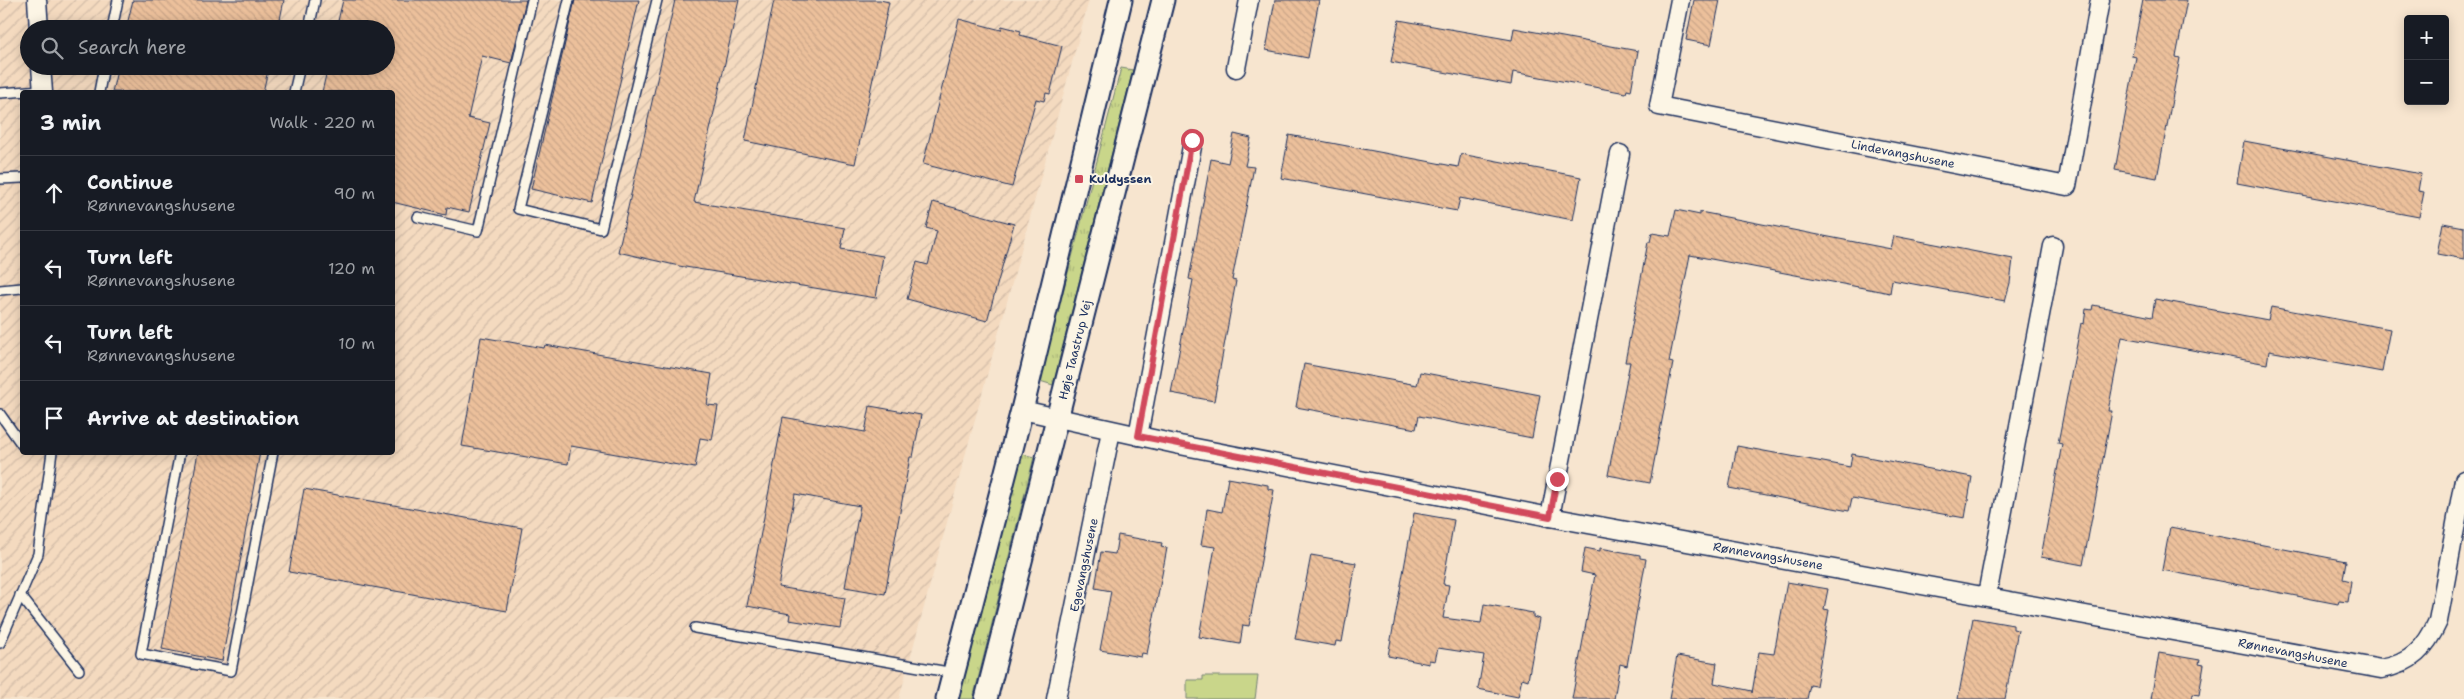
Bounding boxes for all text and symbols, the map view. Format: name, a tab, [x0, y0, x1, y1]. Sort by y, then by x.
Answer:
map controls	[2404, 15, 2449, 105]
button: +	[2404, 15, 2449, 60]
search box	[20, 20, 395, 75]
icon: search	[38, 34, 66, 62]
text: Search here	[78, 35, 187, 60]
button: −	[2404, 60, 2449, 105]
text: 3 min	[40, 109, 101, 137]
text: Walk · 220 m	[269, 112, 375, 133]
route start	[1181, 129, 1204, 152]
street label: Lindevangshusene	[1850, 136, 1956, 172]
text: Continue	[87, 170, 173, 195]
place label: Kuldyssen	[1089, 171, 1151, 187]
marker: Kuldyssen	[1073, 173, 1085, 185]
icon: ahead	[40, 179, 68, 207]
text: 90 m	[334, 183, 375, 204]
text: Rønnevangshusene	[87, 195, 236, 216]
text: Turn left	[87, 245, 173, 270]
icon: left	[40, 254, 68, 282]
text: 120 m	[328, 258, 375, 279]
text: Rønnevangshusene	[87, 270, 236, 291]
street label: Høje Taastrup Vej	[1055, 299, 1095, 401]
text: Turn left	[87, 320, 173, 345]
icon: left	[40, 329, 68, 357]
text: 10 m	[338, 333, 375, 354]
text: Rønnevangshusene	[87, 345, 236, 366]
icon: arrive	[40, 404, 68, 432]
text: Arrive at destination	[87, 406, 299, 431]
route end	[1546, 468, 1569, 491]
street label: Egevangshusene	[1066, 516, 1102, 613]
street label: Rønnevangshusene	[1712, 538, 1824, 574]
street label: Rønnevangshusene	[2237, 635, 2349, 672]

